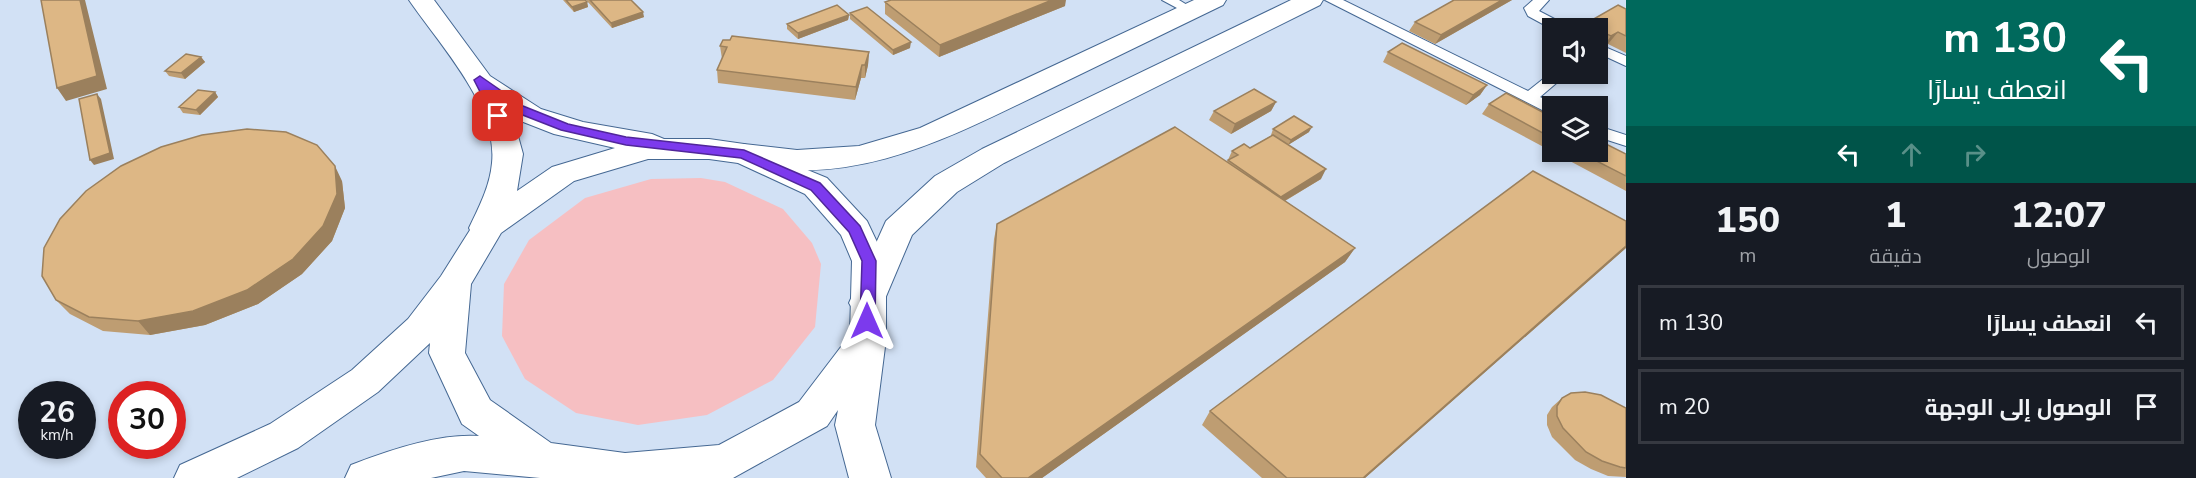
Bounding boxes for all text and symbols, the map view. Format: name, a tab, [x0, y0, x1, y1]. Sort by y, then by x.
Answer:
text: 130 m	[1943, 10, 2067, 67]
map controls	[1542, 18, 1608, 162]
button: sound	[1542, 18, 1608, 84]
icon: left	[2088, 24, 2166, 102]
text: انعطف يسارًا	[1927, 72, 2067, 109]
pin	[472, 90, 523, 141]
button: layers	[1542, 96, 1608, 162]
icon: arrive	[481, 99, 514, 132]
icon: left	[1832, 138, 1865, 171]
icon: ahead	[1895, 138, 1928, 171]
icon: right	[1958, 138, 1991, 171]
text: 1	[1885, 191, 1906, 240]
text: 12:07	[2011, 191, 2107, 240]
text: 150	[1715, 196, 1780, 245]
text: m	[1739, 242, 1756, 269]
text: دقيقة	[1870, 243, 1922, 270]
text: الوصول	[2027, 243, 2091, 270]
position arrow	[835, 289, 899, 353]
icon: left	[2130, 306, 2163, 339]
text: 130 m	[1659, 308, 1723, 338]
text: انعطف يسارًا	[1986, 309, 2112, 339]
speed limit sign: 30	[108, 381, 186, 459]
icon: arrive	[2130, 390, 2163, 423]
text: 26	[39, 392, 75, 433]
text: 20 m	[1659, 392, 1710, 422]
text: الوصول إلى الوجهة	[1925, 393, 2112, 423]
text: km/h	[40, 425, 74, 445]

